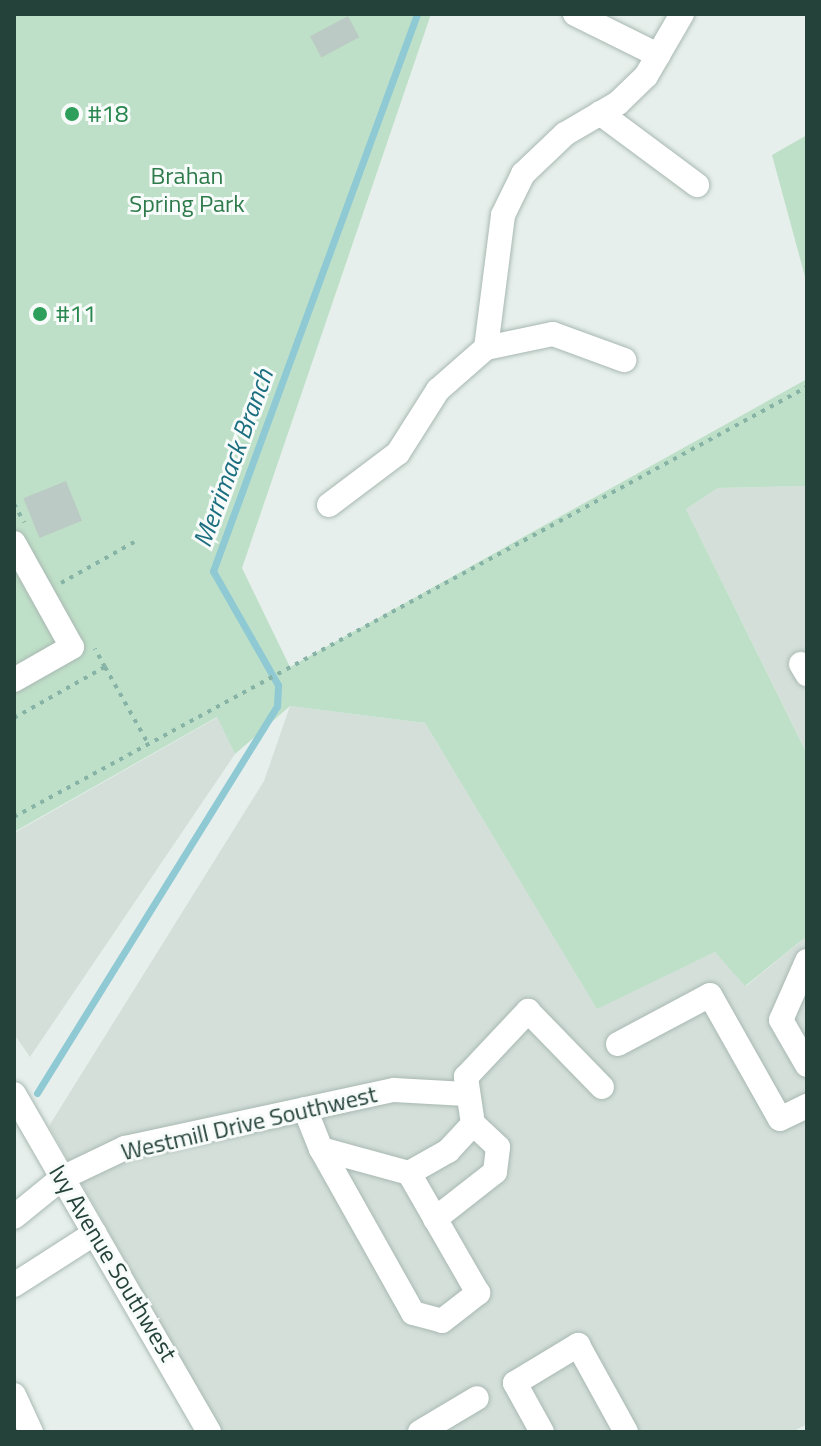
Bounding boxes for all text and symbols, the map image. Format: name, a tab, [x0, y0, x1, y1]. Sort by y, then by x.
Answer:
place label: #18	[88, 100, 128, 128]
marker: #18	[63, 105, 81, 123]
park label: Brahan Spring Park	[129, 162, 245, 218]
place label: #11	[56, 300, 96, 328]
marker: #11	[31, 305, 49, 323]
water label: Merrimack Branch	[186, 365, 280, 551]
street label: Westmill Drive Southwest	[118, 1080, 380, 1166]
street label: Ivy Avenue Southwest	[43, 1160, 183, 1366]

